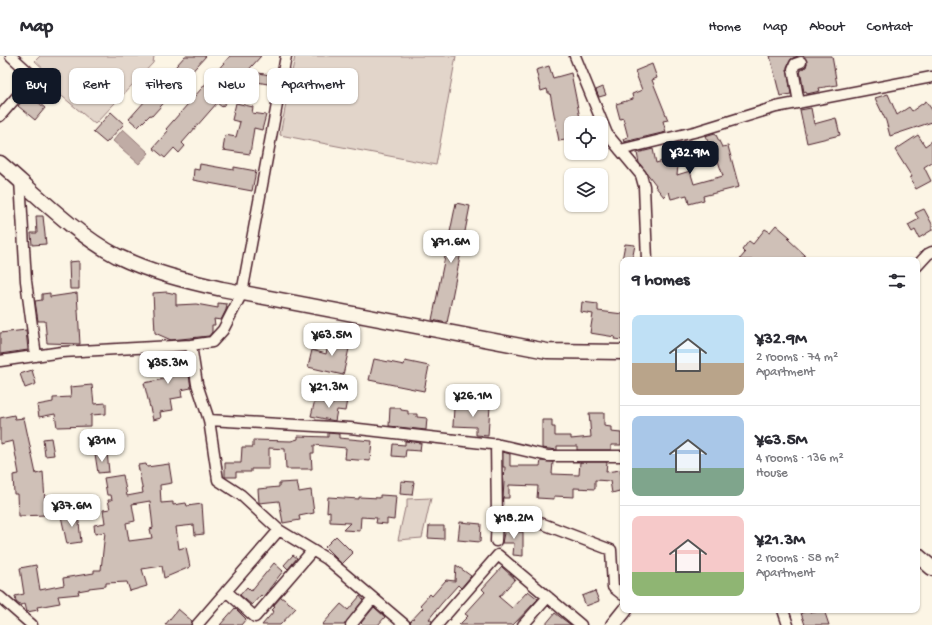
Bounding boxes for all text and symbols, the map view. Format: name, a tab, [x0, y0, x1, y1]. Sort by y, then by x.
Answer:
text: Map	[20, 16, 53, 39]
text: Home	[709, 19, 741, 36]
text: Map	[763, 19, 787, 36]
text: About	[809, 19, 845, 36]
text: Contact	[867, 19, 912, 36]
chip: Buy	[12, 68, 61, 104]
chip: Rent	[69, 68, 124, 104]
chip: Filters	[132, 68, 196, 104]
chip: New	[204, 68, 259, 104]
chip: Apartment	[267, 68, 358, 104]
map controls	[564, 116, 608, 212]
button: locate	[564, 116, 608, 160]
pin: ¥32.9M	[657, 141, 723, 175]
text: ¥32.9M	[671, 146, 709, 161]
button: layers	[564, 168, 608, 212]
pin: ¥71.6M	[418, 230, 484, 264]
text: ¥71.6M	[432, 235, 470, 250]
icon: filters	[886, 270, 908, 292]
text: 9 homes	[632, 271, 690, 291]
pin: ¥63.5M	[299, 323, 365, 357]
text: ¥63.5M	[312, 328, 352, 343]
text: ¥32.9M	[756, 330, 807, 350]
icon: home	[664, 331, 712, 379]
text: 2 rooms · 74 m²	[756, 350, 838, 365]
pin: ¥35.3M	[135, 351, 201, 385]
text: ¥35.3M	[148, 356, 188, 371]
text: Apartment	[756, 365, 815, 380]
pin: ¥21.3M	[296, 375, 362, 409]
text: ¥21.3M	[310, 380, 348, 395]
pin: ¥26.1M	[440, 384, 506, 418]
text: ¥26.1M	[454, 389, 492, 404]
pin: ¥31M	[78, 429, 126, 463]
text: ¥63.5M	[756, 431, 807, 451]
icon: home	[664, 432, 712, 480]
text: ¥31M	[88, 434, 116, 449]
text: 4 rooms · 136 m²	[756, 451, 844, 466]
text: House	[756, 466, 788, 481]
pin: ¥37.6M	[39, 494, 105, 528]
text: ¥37.6M	[52, 499, 92, 514]
pin: ¥18.2M	[481, 506, 547, 540]
text: ¥18.2M	[495, 511, 533, 526]
text: ¥21.3M	[756, 531, 805, 551]
icon: home	[664, 532, 712, 580]
text: 2 rooms · 58 m²	[756, 551, 839, 566]
text: Apartment	[756, 566, 815, 581]

